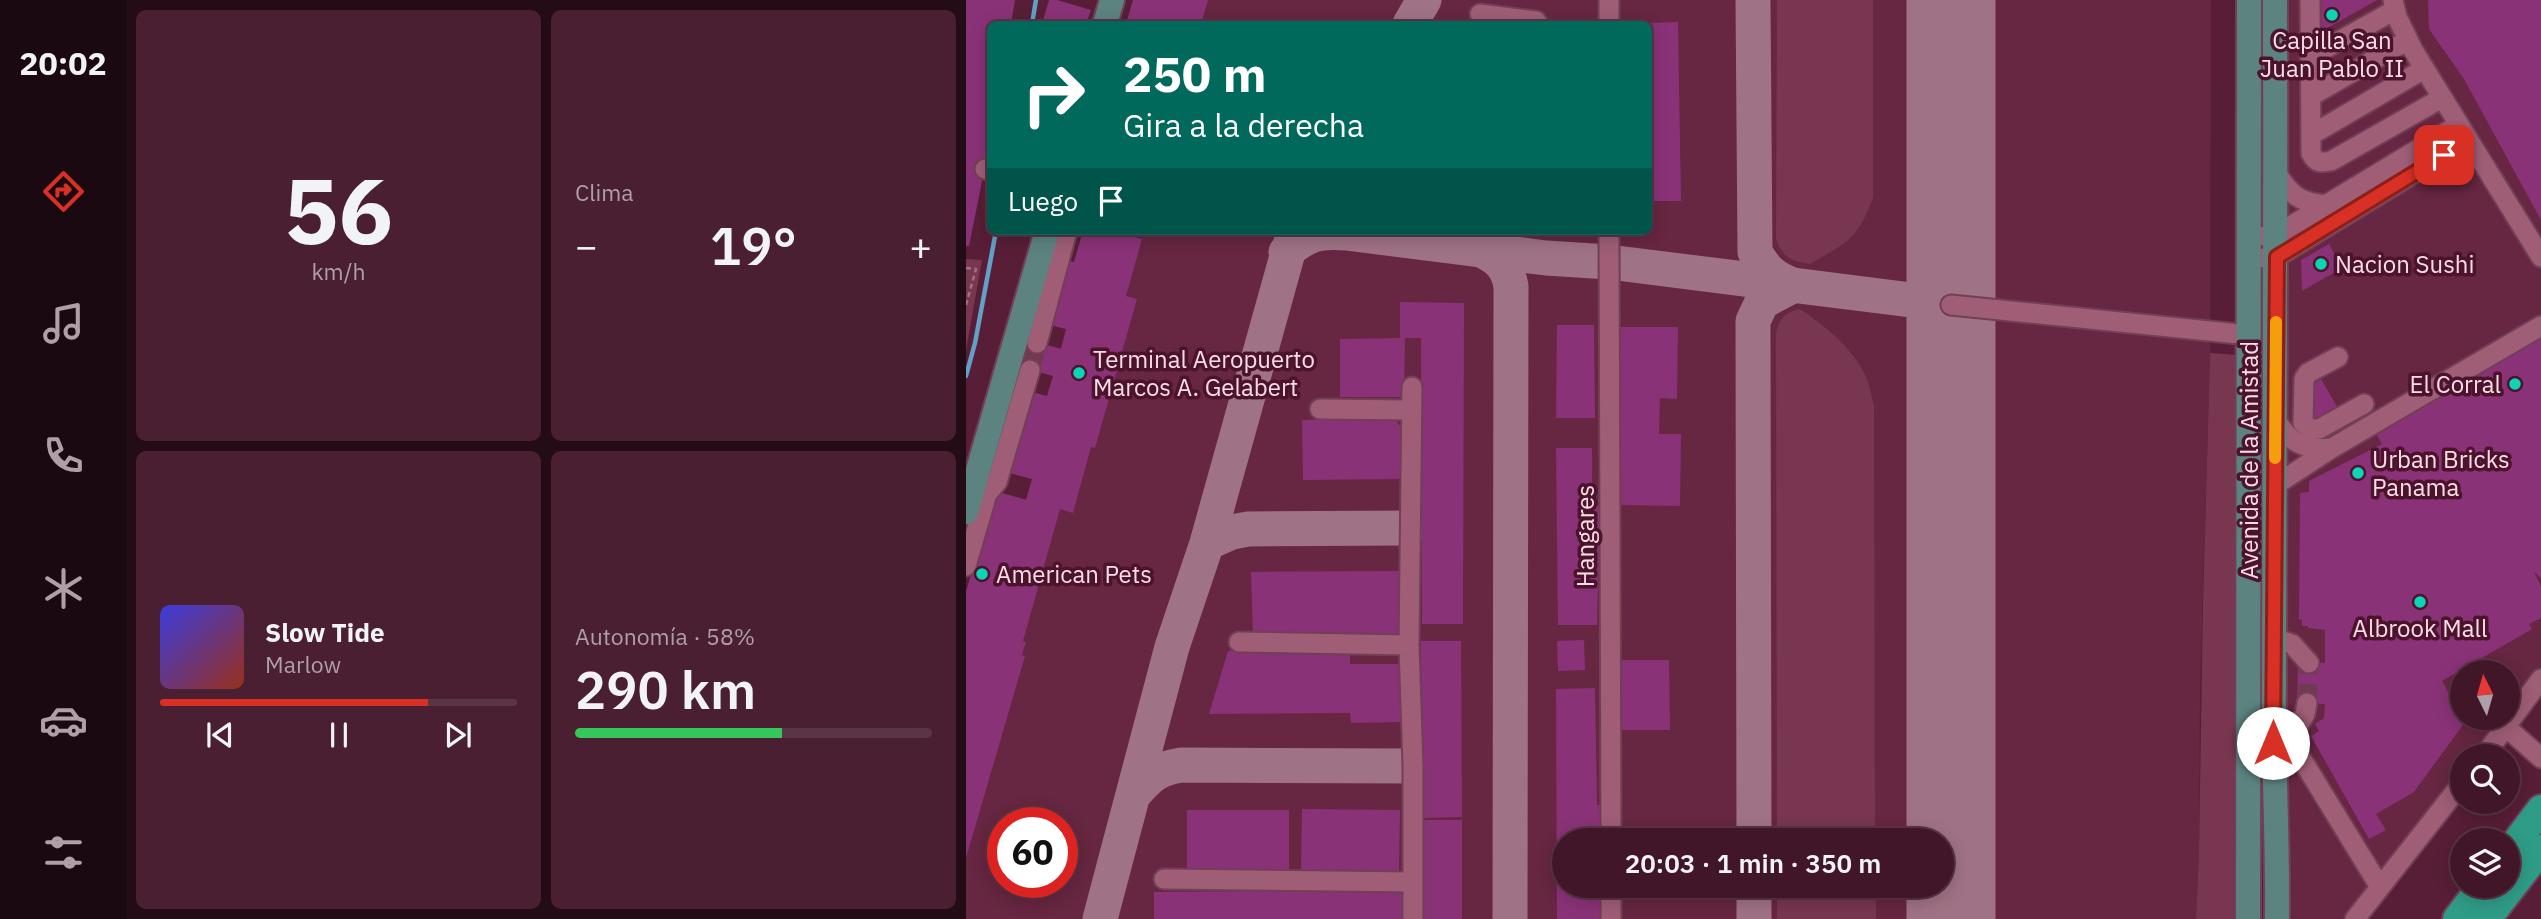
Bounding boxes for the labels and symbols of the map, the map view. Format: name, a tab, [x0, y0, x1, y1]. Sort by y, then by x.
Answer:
marker: Capilla San Juan Pablo II	[2324, 7, 2340, 23]
place label: Capilla San Juan Pablo II	[2260, 24, 2404, 84]
pin	[2414, 125, 2474, 185]
place label: Nacion Sushi	[2335, 248, 2475, 280]
marker: Nacion Sushi	[2313, 256, 2329, 272]
street label: Avenida de la Amistad	[2233, 341, 2265, 579]
place label: Terminal Aeropuerto Marcos A. Gelabert	[1093, 343, 1315, 403]
marker: Terminal Aeropuerto Marcos A. Gelabert	[1071, 365, 1087, 381]
place label: El Corral	[2410, 368, 2501, 400]
marker: El Corral	[2507, 376, 2523, 392]
place label: Urban Bricks Panama	[2372, 443, 2510, 503]
marker: Urban Bricks Panama	[2350, 465, 2366, 481]
street label: Hangares	[1569, 485, 1601, 587]
place label: American Pets	[996, 558, 1152, 590]
marker: American Pets	[974, 566, 990, 582]
marker: Albrook Mall	[2412, 594, 2428, 610]
place label: Albrook Mall	[2353, 612, 2487, 644]
north arrow	[2450, 660, 2520, 730]
position arrow	[2236, 706, 2310, 780]
speed limit sign: 60	[987, 807, 1078, 898]

